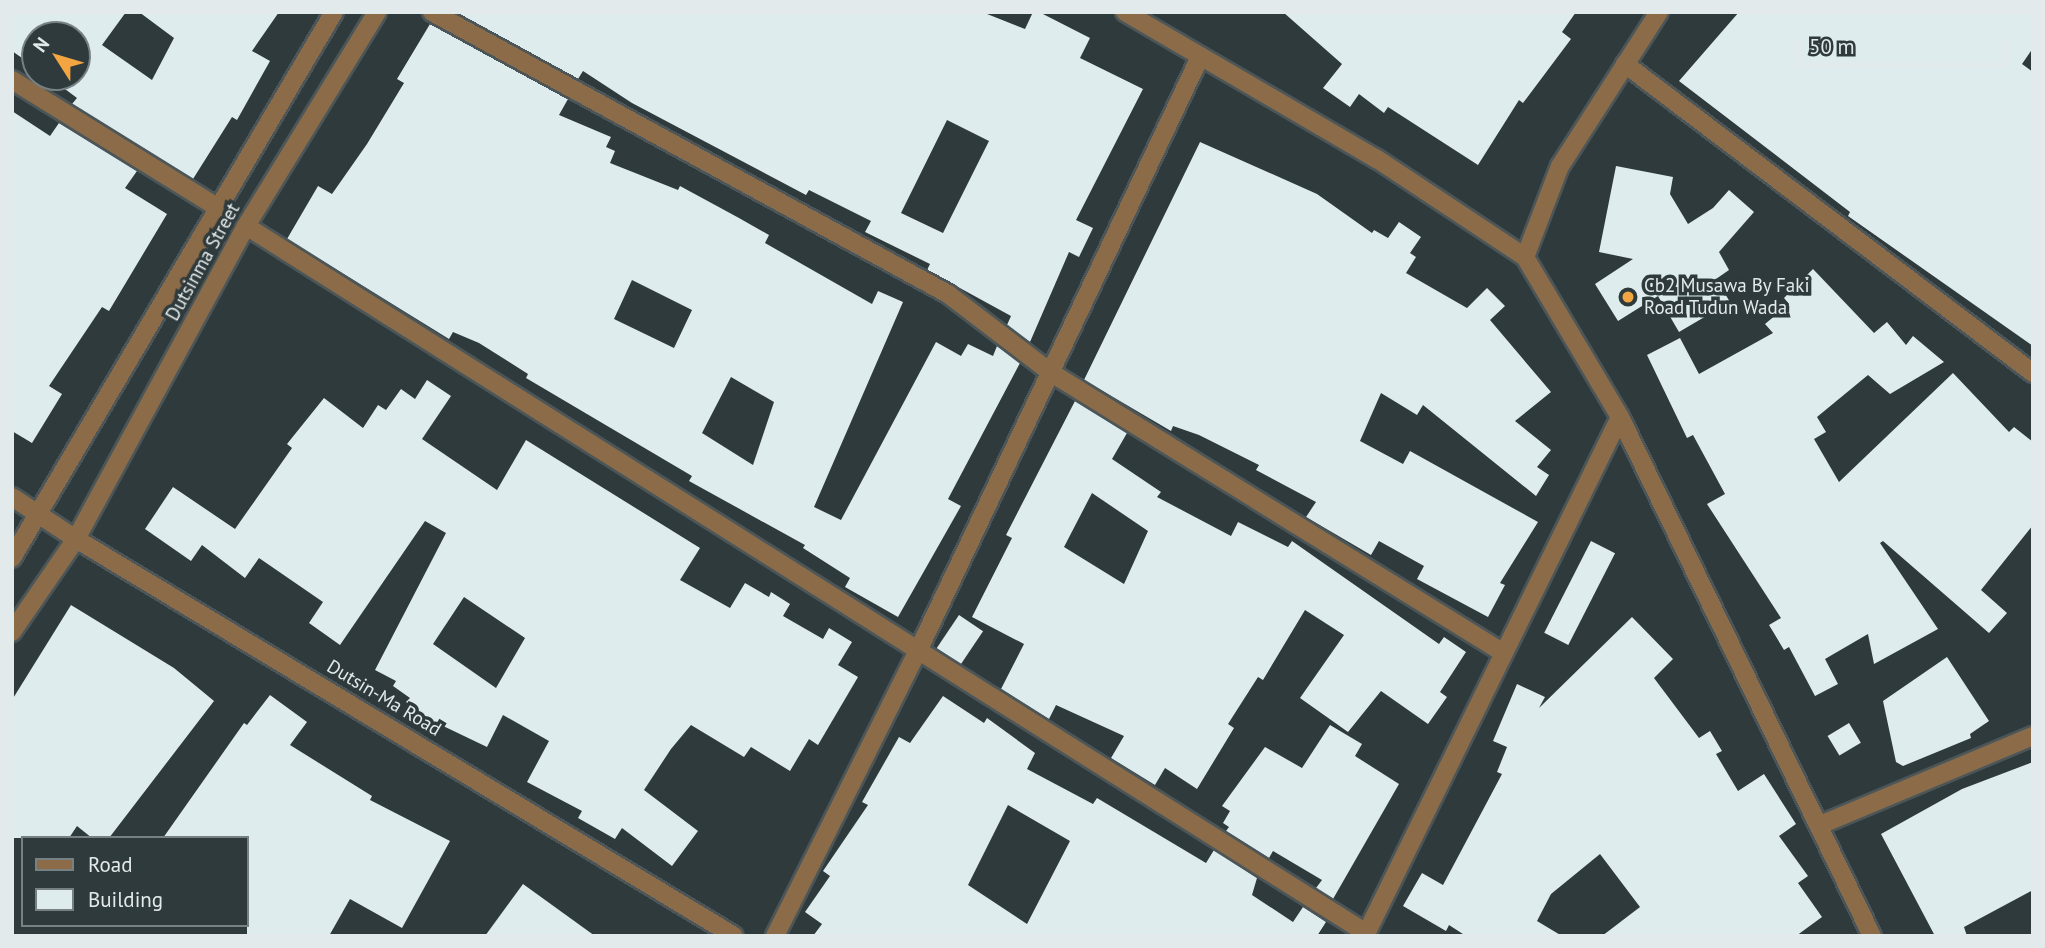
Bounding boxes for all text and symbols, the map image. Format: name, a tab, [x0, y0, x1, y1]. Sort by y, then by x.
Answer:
north arrow	[21, 21, 91, 91]
scale bar	[1800, 21, 2012, 65]
text: N	[27, 32, 54, 57]
text: 50 m	[1809, 33, 1855, 60]
street label: Dutsinma Street	[161, 199, 245, 325]
place label: Cb2 Musawa By Faki Road Tudun Wada	[1644, 275, 1810, 319]
marker: Cb2 Musawa By Faki Road Tudun Wada	[1618, 287, 1638, 307]
street label: Dutsin-Ma Road	[323, 655, 445, 741]
legend	[21, 836, 248, 927]
text: Road	[88, 851, 132, 878]
text: Building	[88, 886, 163, 913]

